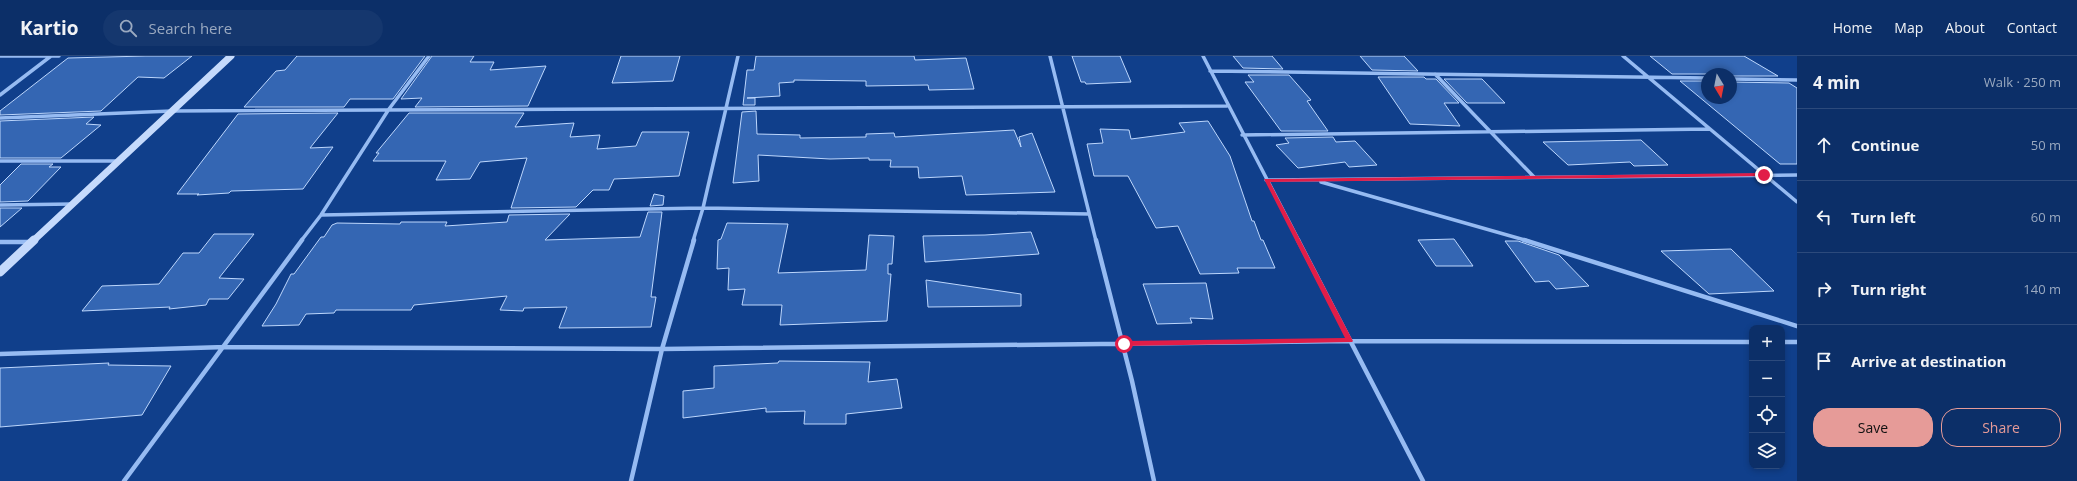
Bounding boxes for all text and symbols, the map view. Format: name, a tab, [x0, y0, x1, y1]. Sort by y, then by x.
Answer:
search box	[103, 10, 383, 46]
text: Kartio	[20, 15, 79, 41]
icon: search	[117, 17, 139, 39]
text: Search here	[149, 18, 232, 38]
text: Home	[1833, 18, 1872, 37]
text: Map	[1894, 18, 1923, 37]
text: About	[1945, 18, 1985, 37]
text: Contact	[2007, 18, 2057, 37]
north arrow	[1701, 68, 1737, 104]
text: 4 min	[1813, 71, 1860, 94]
text: Walk · 250 m	[1984, 73, 2061, 91]
icon: ahead	[1813, 134, 1835, 156]
text: Continue	[1851, 135, 1919, 155]
text: 50 m	[2031, 136, 2061, 154]
route end	[1755, 166, 1773, 184]
icon: left	[1813, 206, 1835, 228]
text: Turn left	[1851, 207, 1916, 227]
text: 60 m	[2031, 208, 2061, 226]
icon: right	[1813, 278, 1835, 300]
text: Turn right	[1851, 279, 1926, 299]
text: 140 m	[2023, 280, 2061, 298]
map controls	[1749, 325, 1785, 469]
button: +	[1749, 325, 1785, 361]
route start	[1115, 335, 1133, 353]
icon: arrive	[1813, 350, 1835, 372]
text: Arrive at destination	[1851, 351, 2006, 371]
button: −	[1749, 361, 1785, 397]
button: locate	[1749, 397, 1785, 433]
button: Save	[1813, 408, 1933, 447]
button: Share	[1941, 408, 2061, 447]
button: layers	[1749, 433, 1785, 469]

